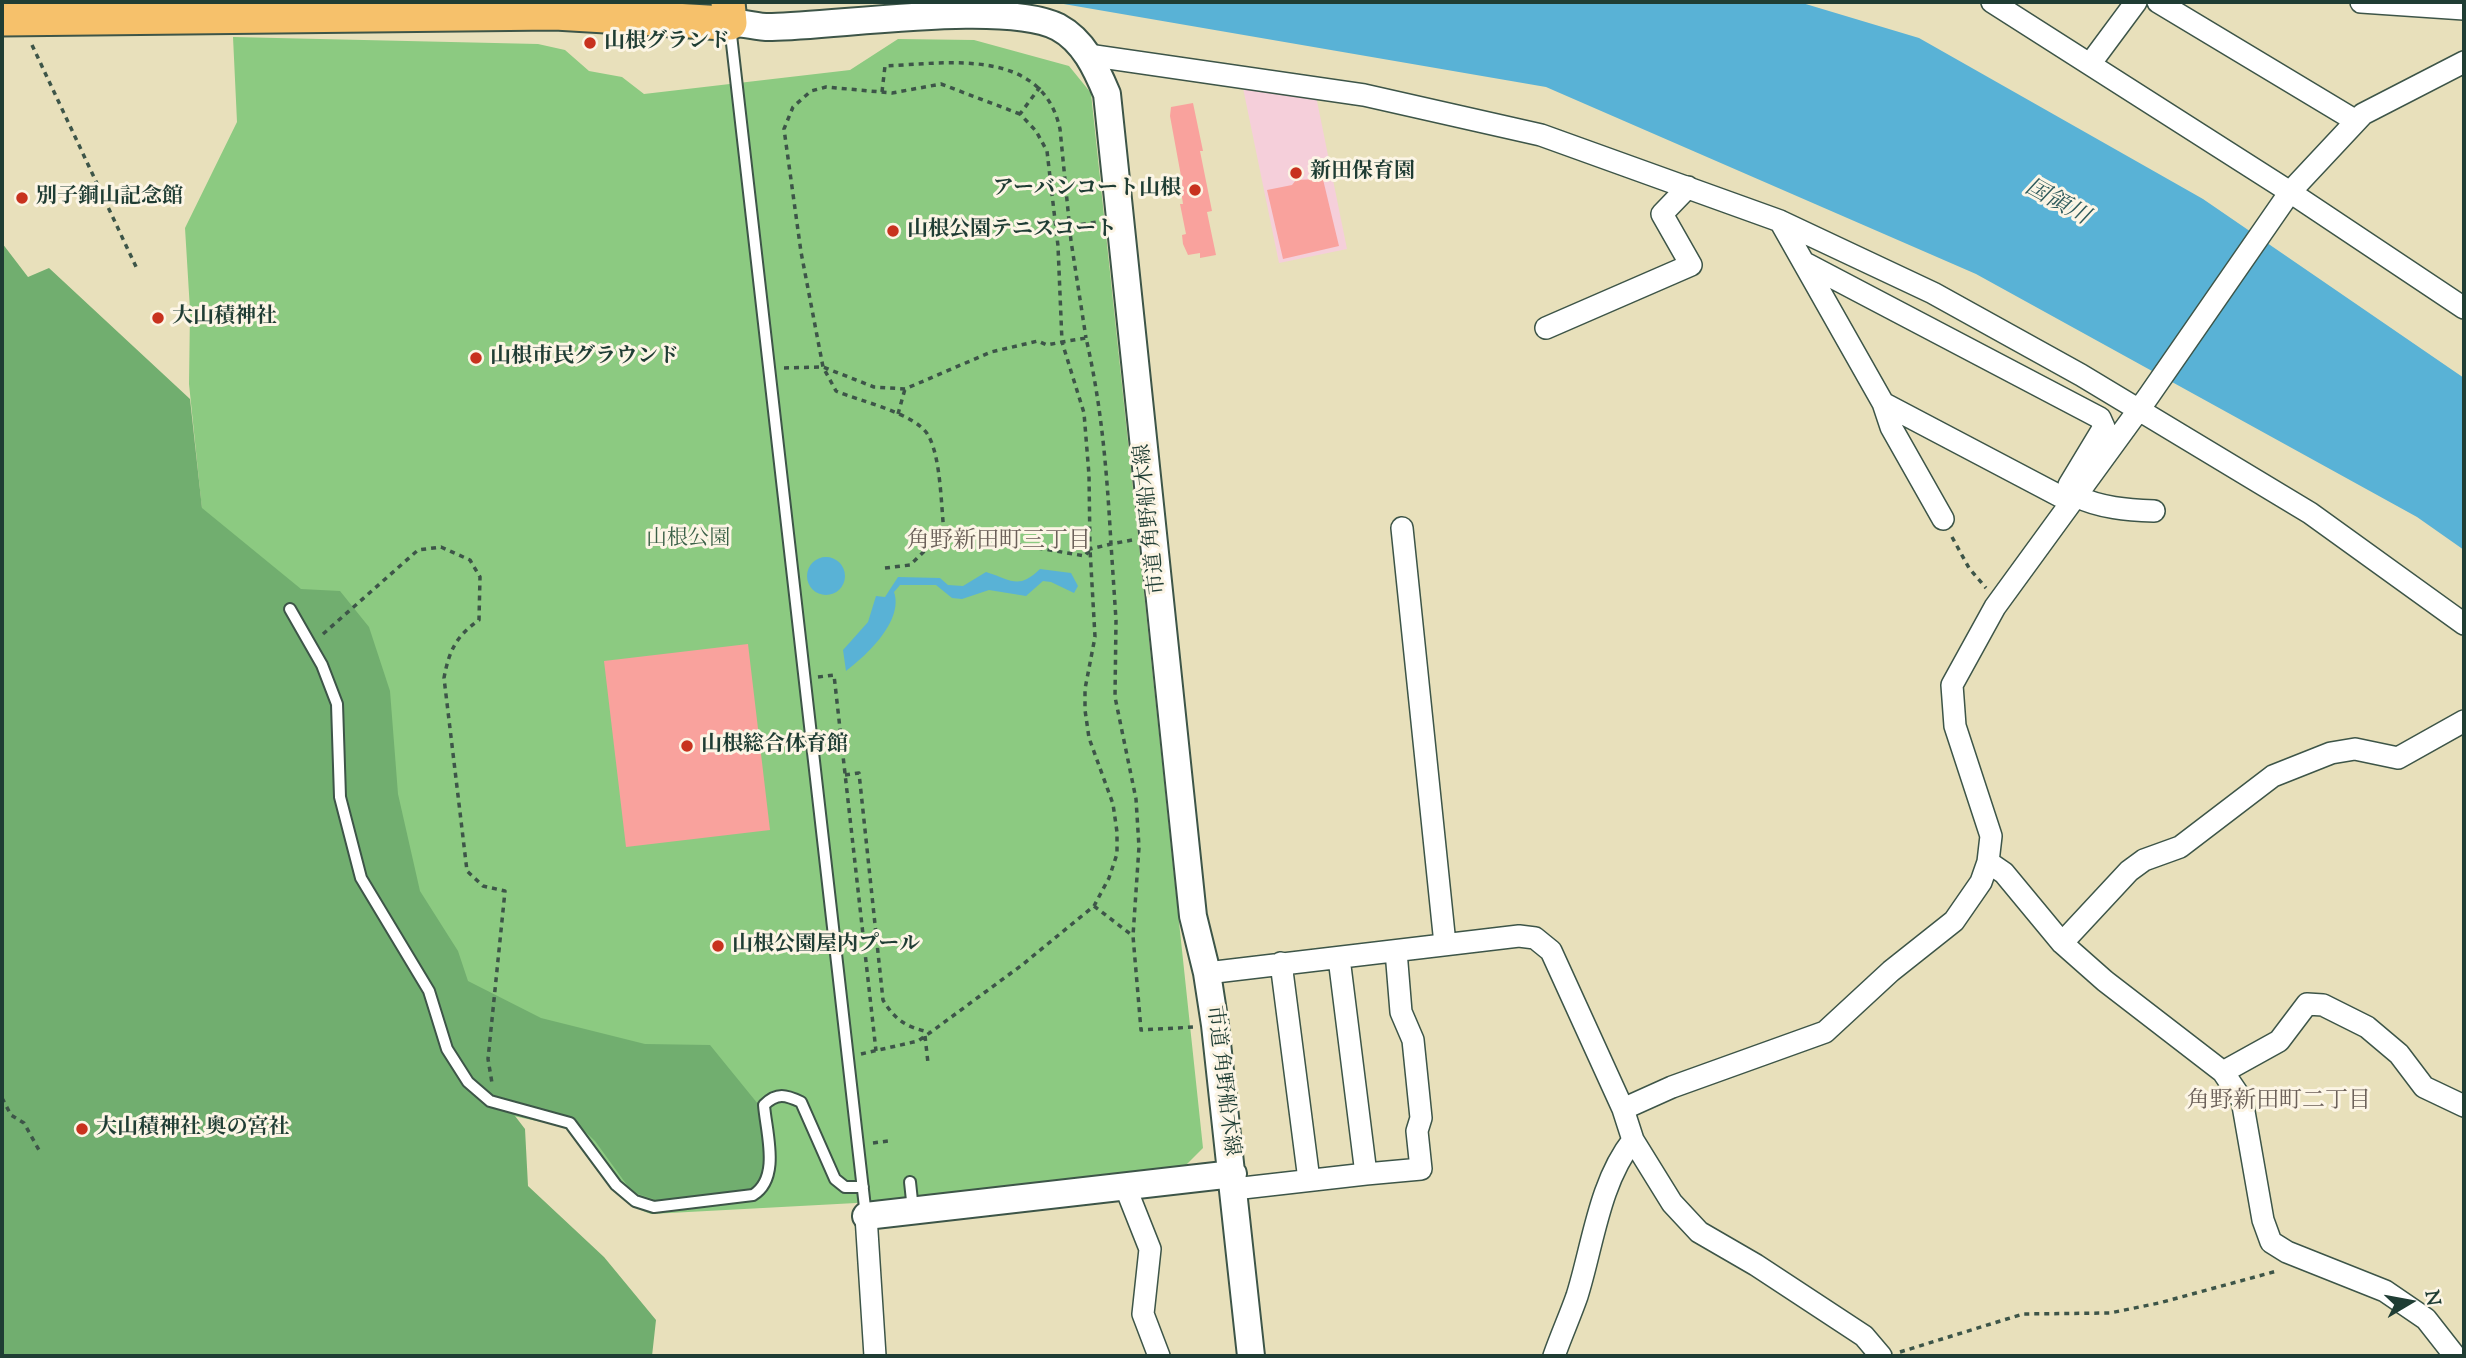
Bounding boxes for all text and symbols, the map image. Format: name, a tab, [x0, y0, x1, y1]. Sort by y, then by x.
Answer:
place label: 山根グランド	[604, 30, 730, 56]
marker: 山根グランド	[582, 35, 598, 51]
place label: 新田保育園	[1310, 160, 1415, 186]
marker: 新田保育園	[1288, 165, 1304, 181]
water label: 国領川	[2019, 175, 2093, 233]
place label: アーバンコート山根	[993, 177, 1181, 203]
marker: アーバンコート山根	[1187, 182, 1203, 198]
place label: 別子銅山記念館	[36, 185, 183, 211]
marker: 別子銅山記念館	[14, 190, 30, 206]
place label: 山根公園テニスコート	[907, 218, 1117, 244]
marker: 山根公園テニスコート	[885, 223, 901, 239]
place label: 大山積神社	[172, 305, 277, 331]
marker: 大山積神社	[150, 310, 166, 326]
place label: 山根市民グラウンド	[490, 345, 679, 371]
marker: 山根市民グラウンド	[468, 350, 484, 366]
street label: 市道 角野船木線	[1132, 442, 1172, 596]
park label: 山根公園	[646, 527, 730, 553]
district label: 角野新田町三丁目	[907, 529, 1091, 557]
place label: 山根総合体育館	[701, 733, 848, 759]
marker: 山根総合体育館	[679, 738, 695, 754]
place label: 山根公園屋内プール	[732, 933, 920, 959]
marker: 山根公園屋内プール	[710, 938, 726, 954]
street label: 市道 角野船木線	[1199, 1004, 1243, 1158]
district label: 角野新田町二丁目	[2187, 1089, 2371, 1117]
place label: 大山積神社 奥の宮社	[96, 1116, 289, 1142]
marker: 大山積神社 奥の宮社	[74, 1121, 90, 1137]
north arrow	[2375, 1267, 2445, 1337]
text: N	[2417, 1288, 2446, 1308]

